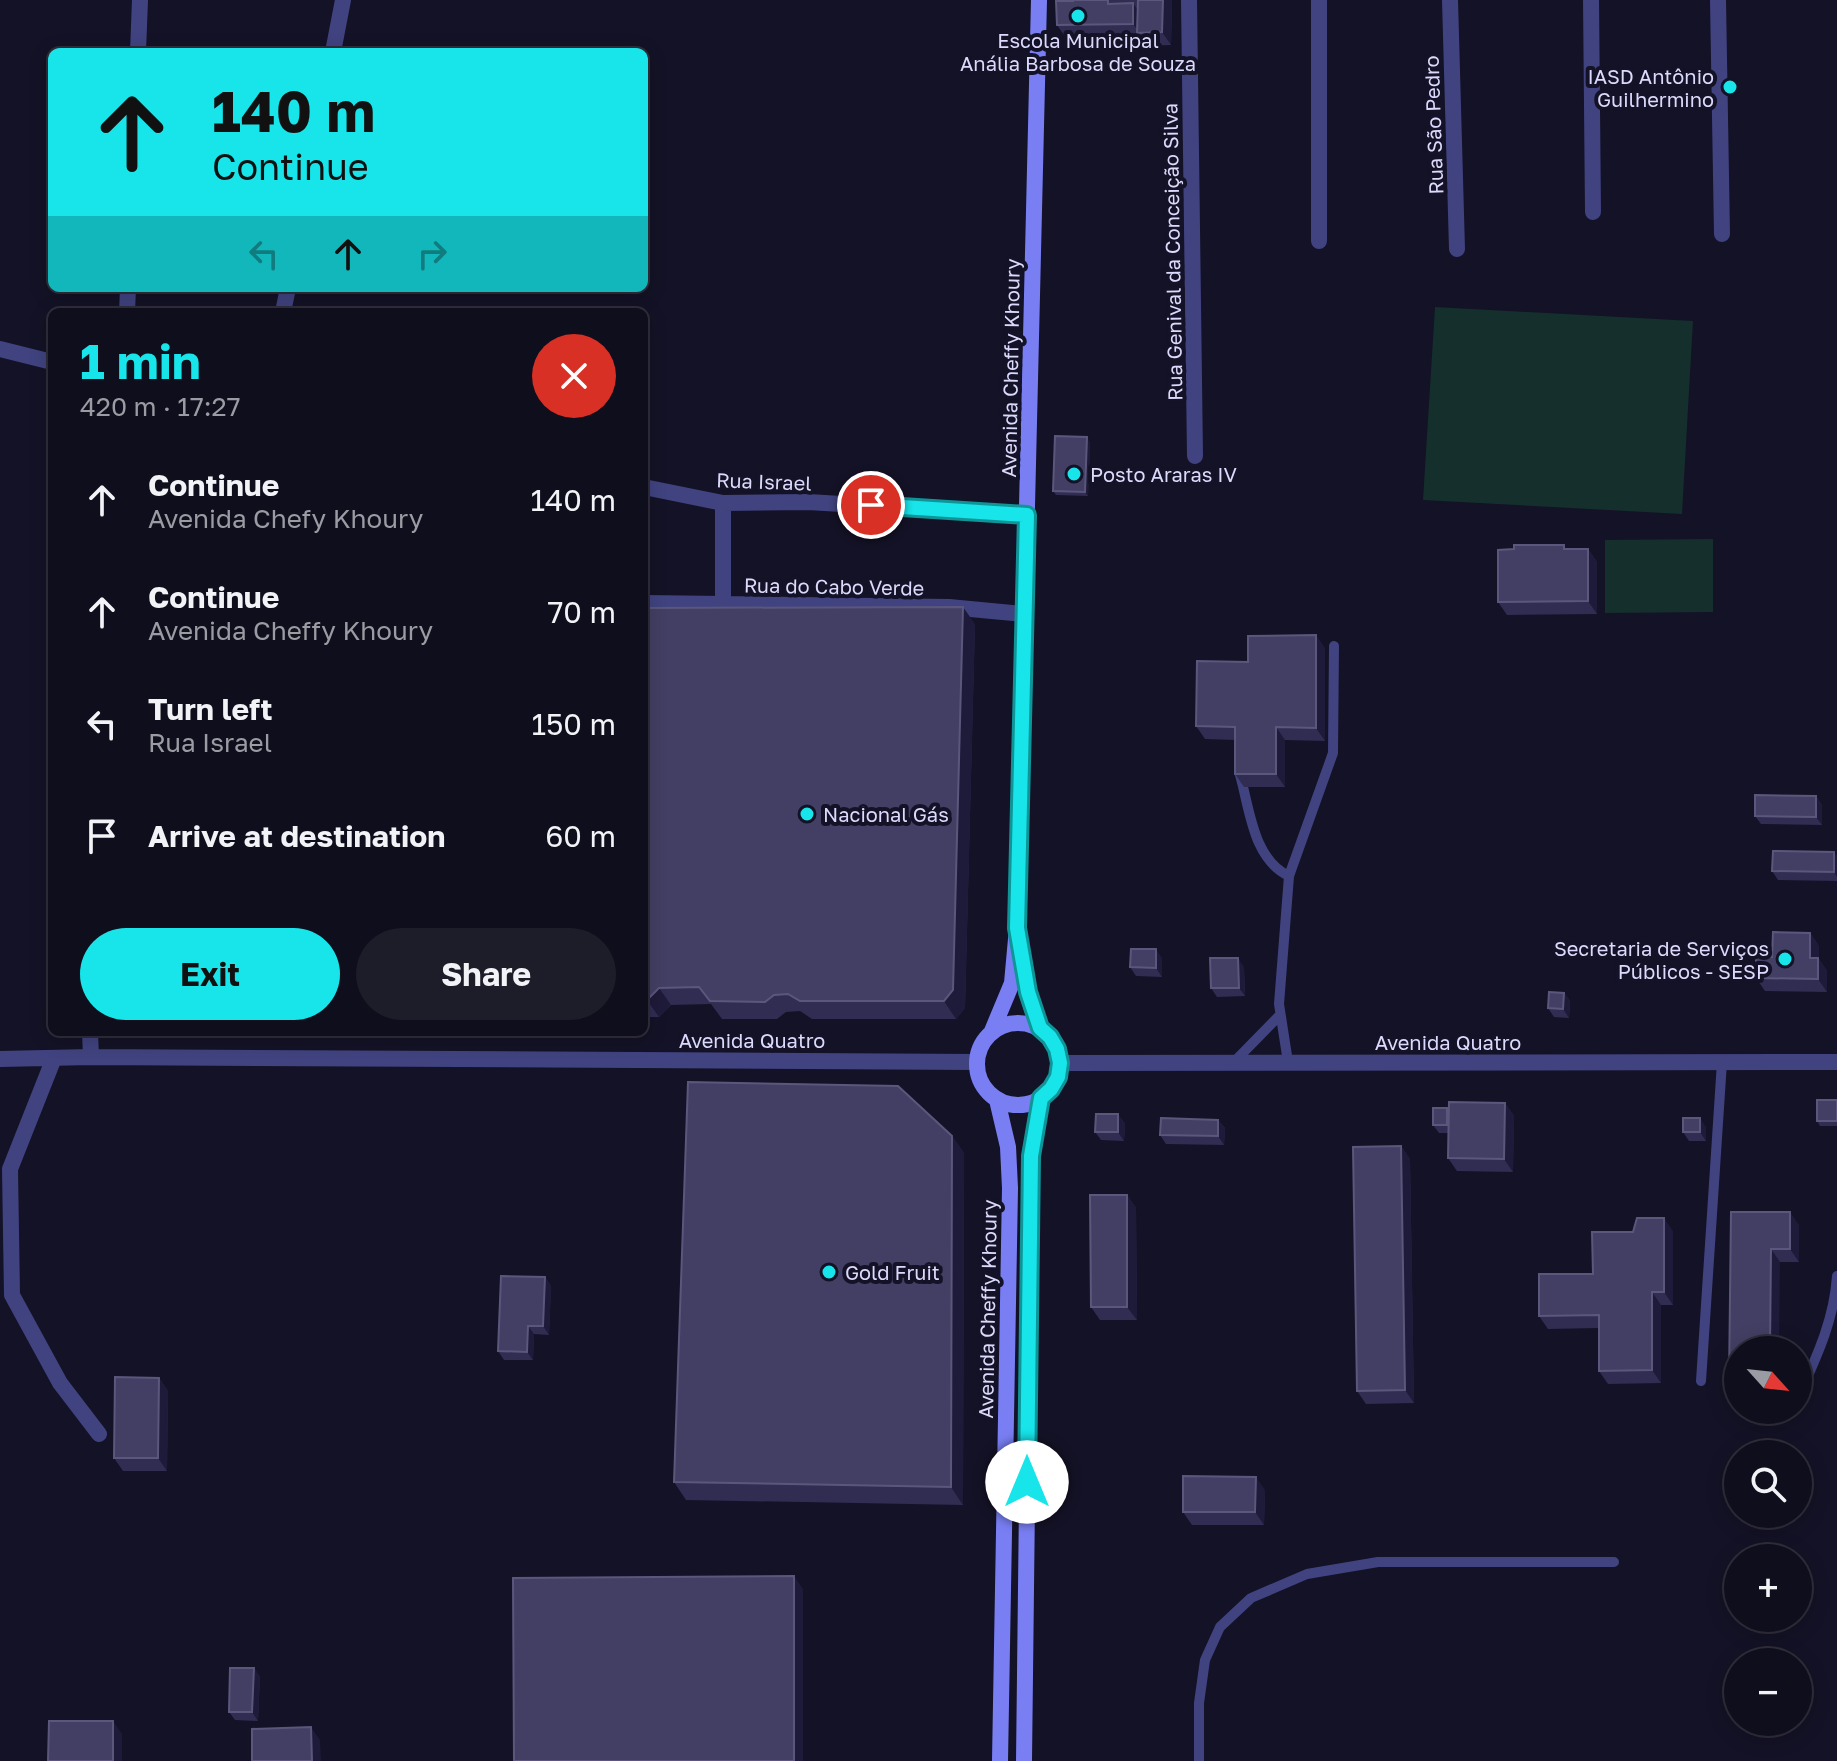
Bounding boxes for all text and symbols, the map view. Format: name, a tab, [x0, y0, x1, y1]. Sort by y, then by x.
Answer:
marker: Escola Municipal Anália Barbosa de Souza	[1069, 7, 1087, 25]
place label: Escola Municipal Anália Barbosa de Souza	[960, 28, 1196, 75]
street label: Rua São Pedro	[1419, 55, 1447, 195]
place label: IASD Antônio Guilhermino	[1588, 64, 1714, 111]
text: 140 m	[212, 77, 375, 144]
marker: IASD Antônio Guilhermino	[1721, 78, 1739, 96]
icon: ahead	[80, 80, 184, 184]
street label: Rua Genival da Conceição Silva	[1157, 103, 1187, 401]
text: Continue	[212, 145, 369, 188]
icon: left	[242, 232, 286, 276]
icon: ahead	[326, 232, 370, 276]
icon: right	[410, 232, 454, 276]
street label: Avenida Cheffy Khoury	[996, 258, 1024, 478]
text: 1 min	[80, 332, 201, 390]
button: close	[532, 334, 616, 418]
text: 420 m · 17:27	[80, 391, 240, 422]
place label: Posto Araras IV	[1090, 462, 1237, 486]
marker: Posto Araras IV	[1065, 465, 1083, 483]
text: Continue	[148, 467, 279, 503]
street label: Rua Israel	[716, 467, 812, 495]
pin	[837, 471, 905, 539]
icon: ahead	[80, 478, 124, 522]
text: 140 m	[531, 482, 616, 518]
icon: arrive	[849, 483, 893, 527]
text: Avenida Chefy Khoury	[148, 503, 423, 534]
street label: Rua do Cabo Verde	[744, 572, 924, 600]
text: Continue	[148, 579, 279, 615]
icon: ahead	[80, 590, 124, 634]
text: 70 m	[547, 594, 616, 630]
text: Avenida Cheffy Khoury	[148, 615, 433, 646]
text: Turn left	[148, 691, 273, 727]
icon: left	[80, 702, 124, 746]
text: 150 m	[531, 706, 616, 742]
text: Rua Israel	[148, 727, 272, 758]
place label: Nacional Gás	[823, 802, 949, 826]
marker: Nacional Gás	[798, 805, 816, 823]
icon: arrive	[80, 814, 124, 858]
text: Arrive at destination	[148, 818, 445, 854]
text: 60 m	[545, 818, 616, 854]
button: Exit	[80, 928, 340, 1020]
button: Share	[356, 928, 616, 1020]
place label: Secretaria de Serviços Públicos - SESP	[1554, 936, 1769, 983]
marker: Secretaria de Serviços Públicos - SESP	[1776, 950, 1794, 968]
street label: Avenida Quatro	[679, 1028, 825, 1052]
street label: Avenida Quatro	[1375, 1030, 1521, 1054]
street label: Avenida Cheffy Khoury	[973, 1199, 1001, 1419]
place label: Gold Fruit	[845, 1260, 940, 1284]
marker: Gold Fruit	[820, 1263, 838, 1281]
north arrow	[1724, 1336, 1812, 1424]
map controls	[1724, 1336, 1812, 1736]
position arrow	[985, 1440, 1069, 1524]
button: search	[1724, 1440, 1812, 1528]
button: +	[1724, 1544, 1812, 1632]
button: −	[1724, 1648, 1812, 1736]

